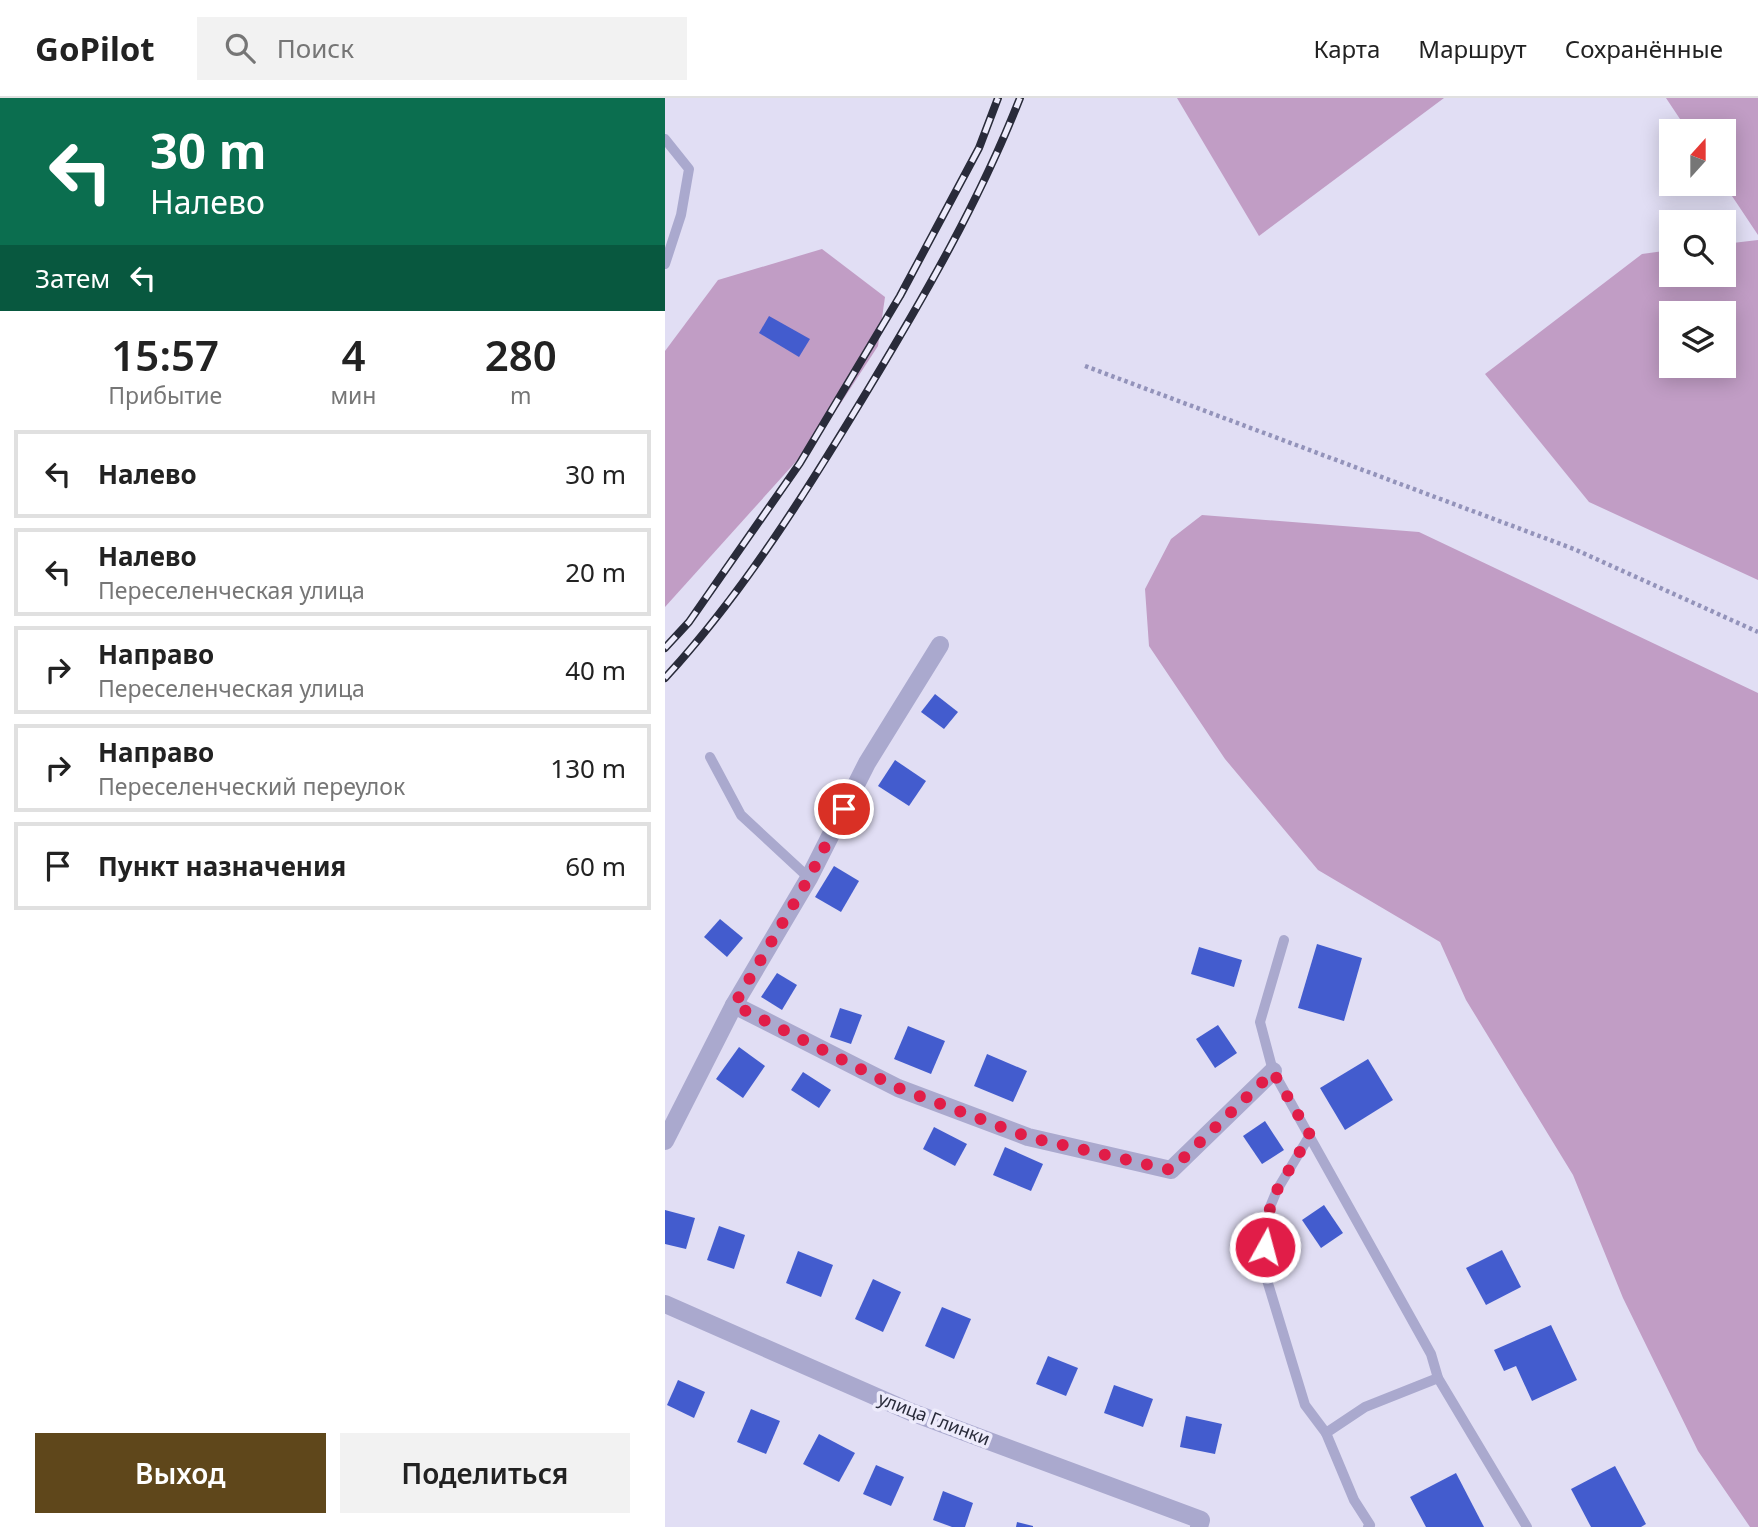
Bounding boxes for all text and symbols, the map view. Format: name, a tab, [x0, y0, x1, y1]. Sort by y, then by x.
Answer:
search box	[197, 17, 687, 80]
text: GoPilot	[35, 26, 155, 71]
icon: search	[221, 29, 259, 67]
text: Поиск	[277, 30, 354, 66]
text: Карта	[1313, 32, 1380, 65]
text: Маршрут	[1418, 32, 1527, 65]
text: Сохранённые	[1565, 32, 1723, 65]
text: 30 m	[150, 117, 267, 183]
north arrow	[1659, 119, 1736, 196]
map controls	[1659, 119, 1736, 378]
icon: left	[35, 126, 126, 217]
text: Налево	[150, 180, 265, 223]
button: search	[1659, 210, 1736, 287]
icon: left	[124, 259, 162, 297]
text: Затем	[35, 260, 110, 296]
button: layers	[1659, 301, 1736, 378]
text: 15:57	[111, 326, 219, 383]
text: 4	[341, 326, 365, 383]
text: 280	[485, 326, 557, 383]
text: Прибытие	[108, 379, 222, 411]
text: мин	[330, 379, 376, 411]
text: m	[510, 379, 532, 411]
icon: left	[39, 455, 77, 493]
text: Налево	[98, 456, 197, 492]
text: 30 m	[565, 456, 626, 492]
text: Налево	[98, 538, 197, 574]
icon: left	[39, 553, 77, 591]
text: 20 m	[565, 554, 626, 590]
text: Переселенческая улица	[98, 574, 365, 606]
text: Направо	[98, 636, 214, 672]
icon: right	[39, 651, 77, 689]
text: 40 m	[565, 652, 626, 688]
text: Переселенческая улица	[98, 672, 365, 704]
text: Направо	[98, 734, 214, 770]
icon: right	[39, 749, 77, 787]
text: 130 m	[550, 750, 626, 786]
text: Переселенческий переулок	[98, 770, 405, 802]
pin	[814, 779, 874, 839]
icon: arrive	[825, 790, 863, 828]
icon: arrive	[39, 847, 77, 885]
text: Пункт назначения	[98, 848, 346, 884]
text: 60 m	[565, 848, 626, 884]
position arrow	[1228, 1210, 1302, 1284]
street label: улица Глинки	[875, 1386, 994, 1450]
button: Выход	[35, 1433, 326, 1513]
button: Поделиться	[340, 1433, 630, 1513]

